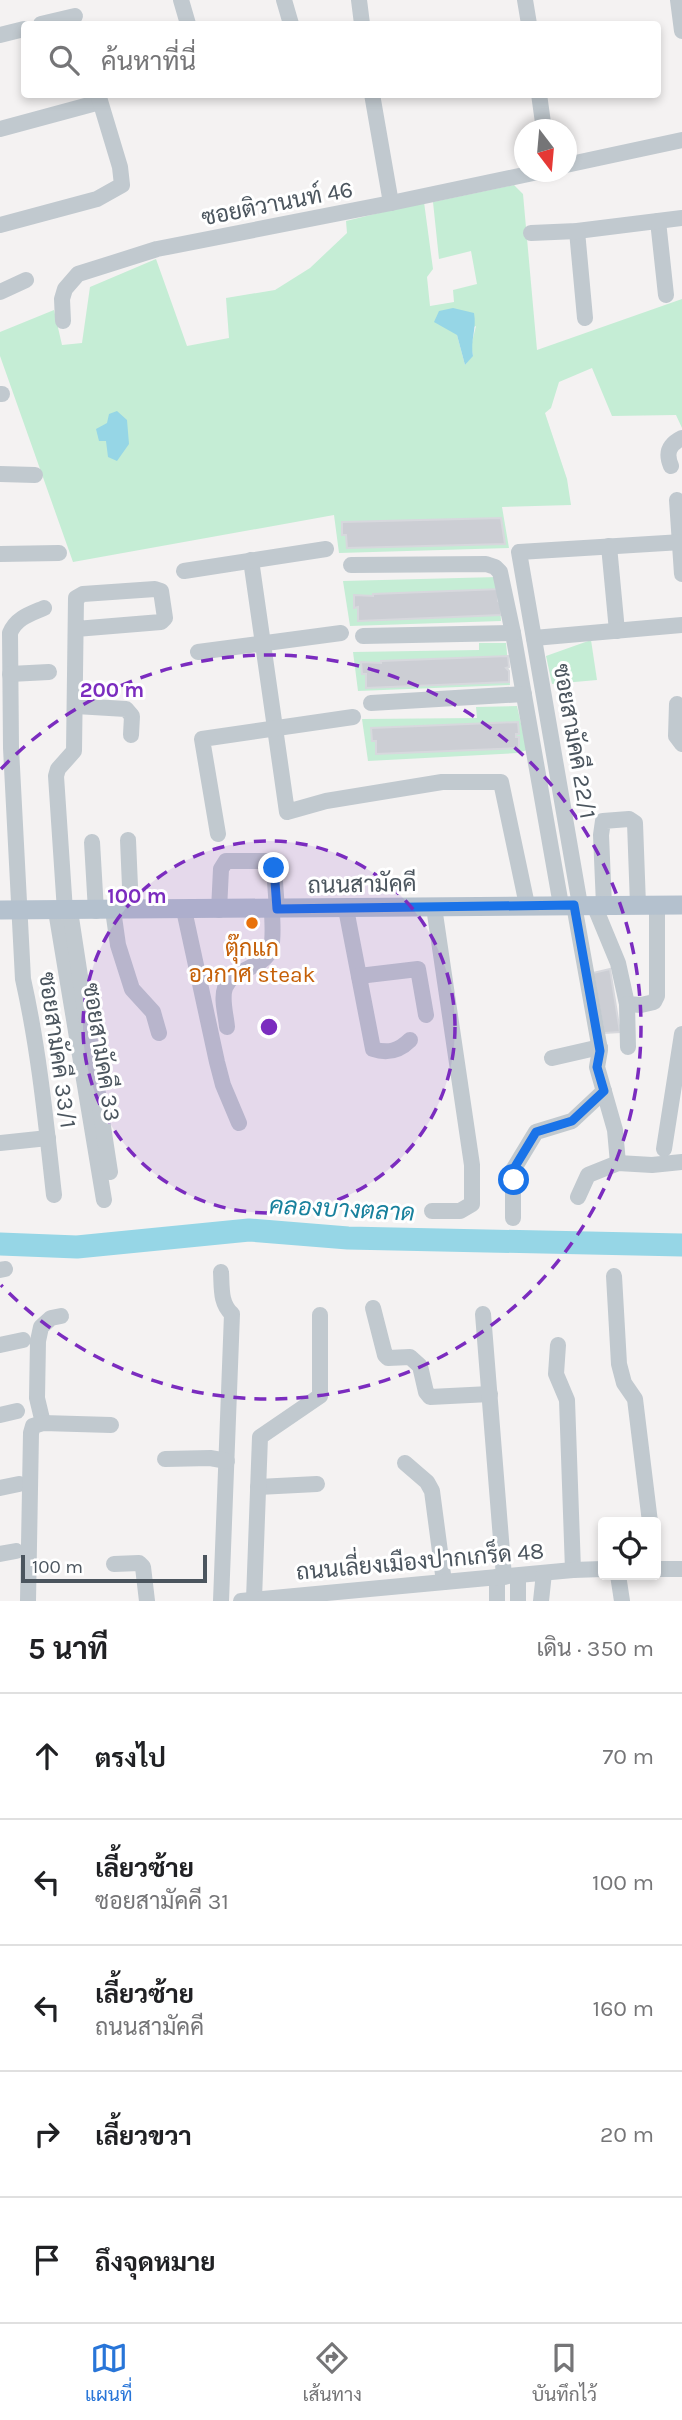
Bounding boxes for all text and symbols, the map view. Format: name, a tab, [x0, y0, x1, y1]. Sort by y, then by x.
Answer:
search box	[21, 21, 661, 98]
icon: search	[45, 41, 83, 79]
text: ค้นหาที่นี่	[101, 46, 196, 77]
north arrow	[514, 119, 577, 182]
street label: ซอยติวานนท์ 46	[199, 173, 355, 231]
street label: ซอยสามัคคี 22/1	[548, 661, 603, 821]
text: 200 m	[80, 678, 144, 702]
route end	[258, 852, 289, 883]
street label: ถนนสามัคคี	[307, 868, 417, 899]
text: 100 m	[107, 884, 167, 908]
marker: ตุ๊กแก อวกาศ steak	[244, 915, 260, 931]
place label: ตุ๊กแก อวกาศ steak	[188, 933, 316, 988]
street label: ซอยสามัคคี 33/1	[33, 970, 84, 1130]
street label: ซอยสามัคคี 33	[77, 981, 128, 1123]
centre of rings	[257, 1015, 281, 1039]
route start	[498, 1164, 529, 1195]
water label: คลองบางตลาด	[268, 1191, 416, 1227]
map controls	[598, 1517, 661, 1580]
button: locate	[598, 1517, 661, 1580]
street label: ถนนเลี่ยงเมืองปากเกร็ด 48	[294, 1529, 545, 1586]
scale bar	[21, 1552, 206, 1584]
text: 100 m	[32, 1556, 83, 1578]
text: 5 นาที	[28, 1631, 108, 1667]
text: เดิน · 350 m	[536, 1635, 654, 1662]
icon: ahead	[28, 1737, 66, 1775]
text: ตรงไป	[95, 1743, 166, 1774]
text: 70 m	[603, 1743, 654, 1770]
text: เลี้ยวซ้าย	[95, 1853, 194, 1884]
icon: left	[28, 1863, 66, 1901]
text: 100 m	[592, 1869, 654, 1896]
text: ซอยสามัคคี 31	[95, 1888, 229, 1915]
text: เลี้ยวซ้าย	[95, 1979, 194, 2010]
icon: left	[28, 1989, 66, 2027]
text: 160 m	[593, 1995, 654, 2022]
text: ถนนสามัคคี	[95, 2014, 204, 2041]
icon: right	[28, 2115, 66, 2153]
text: เลี้ยวขวา	[95, 2121, 192, 2152]
text: 20 m	[600, 2121, 654, 2148]
icon: arrive	[28, 2241, 66, 2279]
text: ถึงจุดหมาย	[95, 2247, 216, 2278]
tab: แผนที่	[85, 2339, 132, 2406]
tab: เส้นทาง	[303, 2339, 362, 2406]
tab: บันทึกไว้	[532, 2339, 597, 2406]

